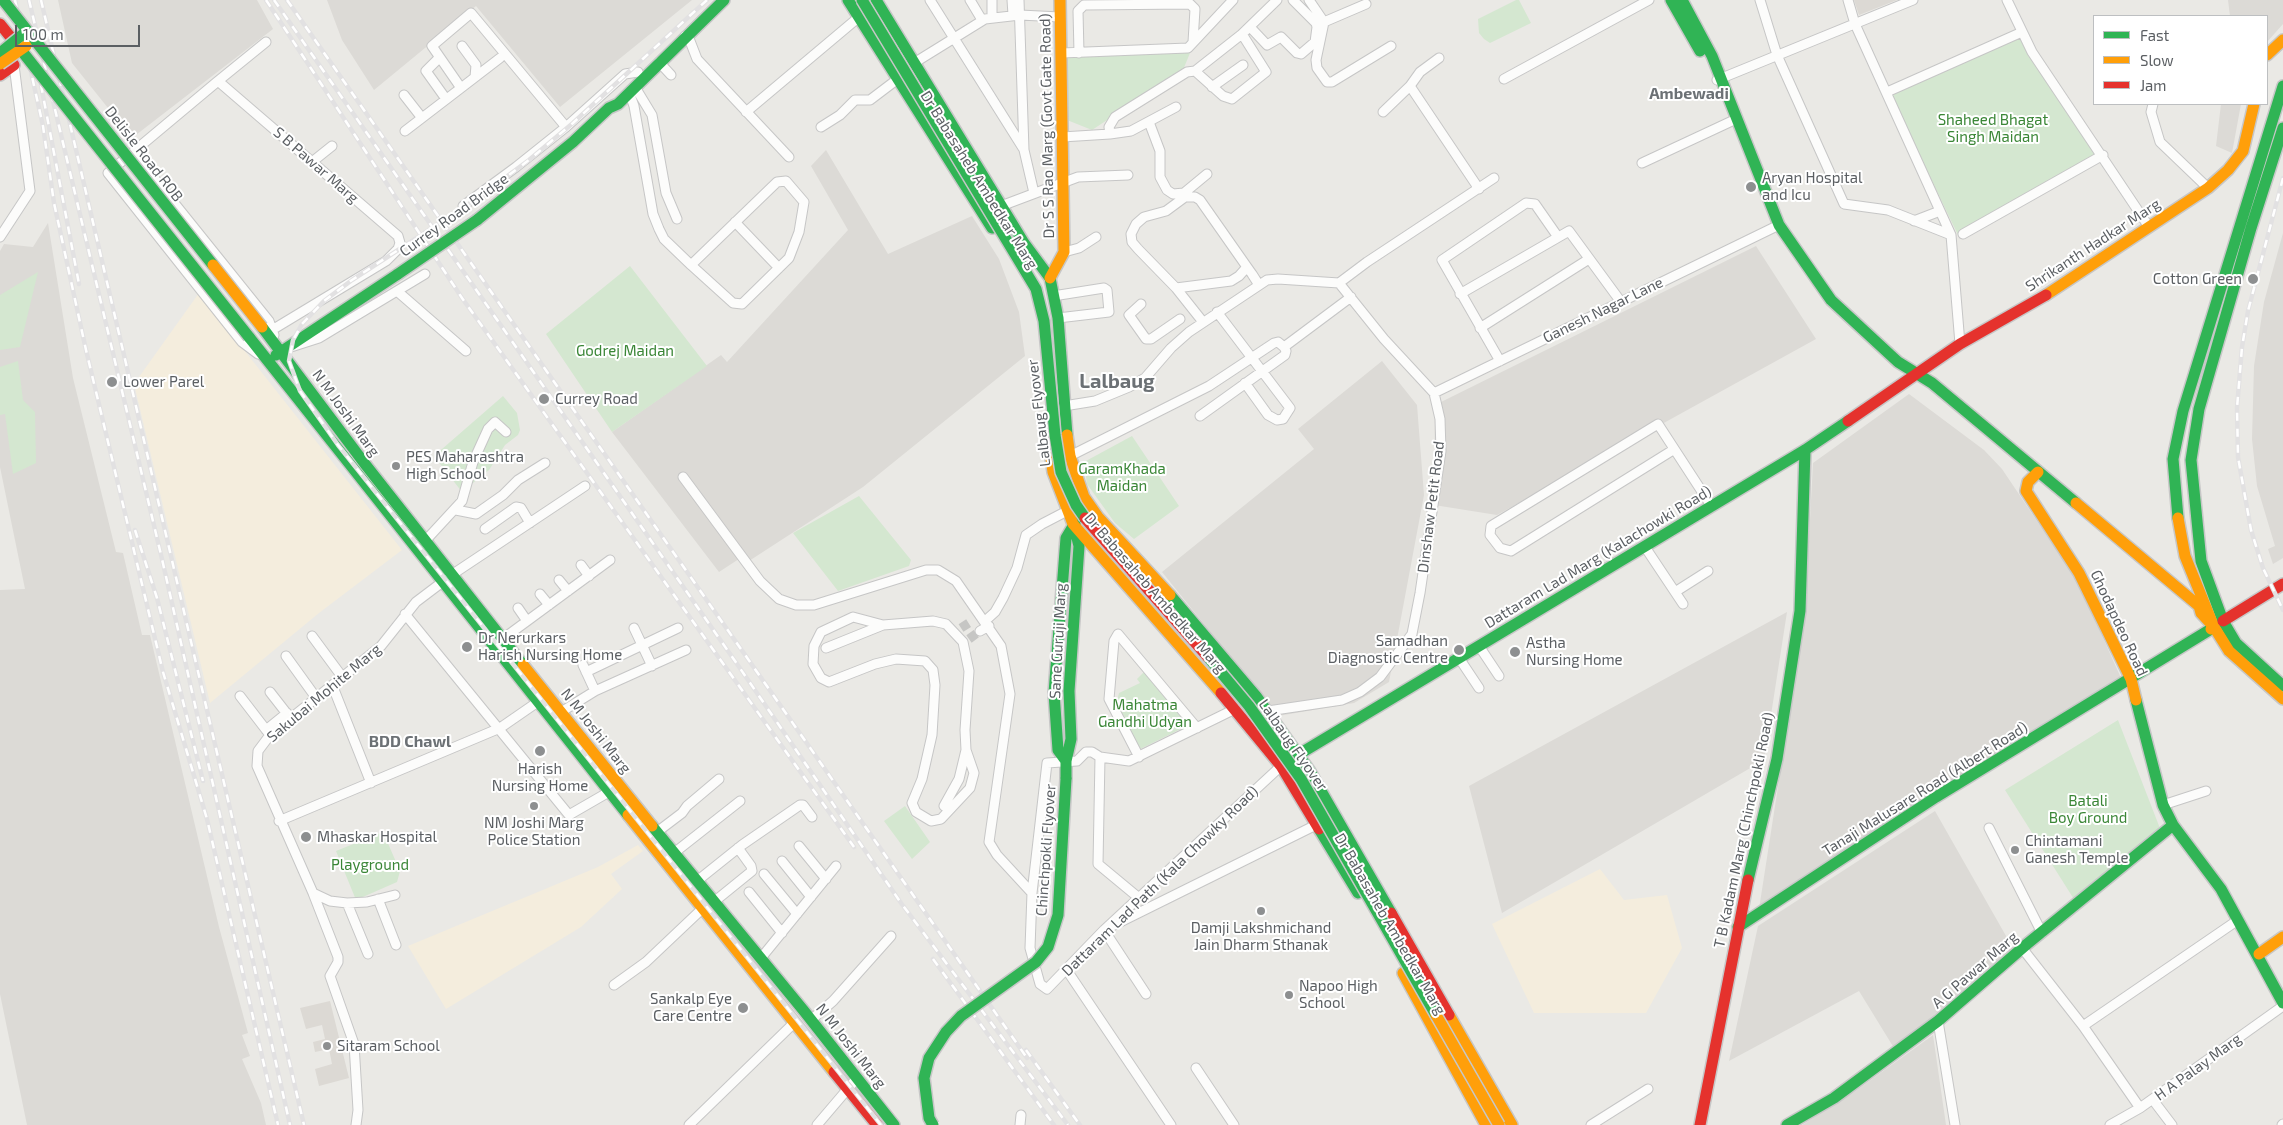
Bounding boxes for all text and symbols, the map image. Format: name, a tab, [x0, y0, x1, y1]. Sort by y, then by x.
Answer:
street label: Dr S S Rao Marg (Govt Gate Road)	[1036, 13, 1058, 239]
scale bar	[18, 15, 142, 47]
legend	[2093, 15, 2268, 105]
text: 100 m	[23, 25, 64, 43]
text: Fast	[2140, 26, 2169, 44]
text: Slow	[2140, 51, 2174, 69]
text: Jam	[2140, 76, 2166, 94]
district label: Ambewadi	[1649, 84, 1729, 104]
street label: Dr Babasaheb Ambedkar Marg	[917, 88, 1041, 272]
street label: Delisle Road ROB	[101, 103, 187, 205]
park label: Shaheed Bhagat Singh Maidan	[1938, 111, 2048, 146]
street label: S B Pawar Marg	[270, 123, 362, 207]
street label: Currey Road Bridge	[396, 169, 512, 261]
place label: Aryan Hospital and Icu	[1762, 169, 1862, 204]
marker: Aryan Hospital and Icu	[1744, 180, 1758, 194]
street label: Shrikanth Hadkar Marg	[2022, 195, 2164, 295]
place label: Cotton Green	[2153, 270, 2242, 288]
marker: Cotton Green	[2246, 272, 2260, 286]
street label: Ganesh Nagar Lane	[1540, 273, 1666, 347]
park label: Godrej Maidan	[576, 342, 674, 360]
street label: Lalbaug Flyover	[1023, 358, 1055, 468]
street label: N M Joshi Marg	[308, 366, 384, 460]
district label: Lalbaug	[1079, 369, 1155, 393]
place label: Lower Parel	[123, 373, 204, 391]
marker: Lower Parel	[105, 375, 119, 389]
place label: Currey Road	[555, 390, 638, 408]
marker: Currey Road	[537, 392, 551, 406]
street label: Dinshaw Petit Road	[1414, 440, 1448, 574]
place label: PES Maharashtra High School	[406, 448, 524, 483]
marker: PES Maharashtra High School	[390, 460, 402, 472]
park label: GaramKhada Maidan	[1078, 460, 1166, 495]
street label: Dattaram Lad Marg (Kalachowki Road)	[1481, 482, 1715, 632]
street label: Dr Babasaheb Ambedkar Marg	[1080, 509, 1230, 677]
street label: Ghodapdeo Road	[2086, 567, 2152, 679]
street label: Sane Guruji Marg	[1046, 583, 1070, 699]
place label: Dr Nerurkars Harish Nursing Home	[478, 629, 622, 664]
place label: Samadhan Diagnostic Centre	[1328, 632, 1448, 667]
place label: Astha Nursing Home	[1526, 634, 1623, 669]
street label: Sakubai Mohite Marg	[263, 640, 385, 746]
marker: Dr Nerurkars Harish Nursing Home	[460, 640, 474, 654]
marker: Samadhan Diagnostic Centre	[1452, 643, 1466, 657]
marker: Astha Nursing Home	[1508, 645, 1522, 659]
street label: N M Joshi Marg	[557, 685, 635, 777]
park label: Mahatma Gandhi Udyan	[1098, 696, 1192, 731]
street label: Lalbaug Flyover	[1255, 696, 1331, 794]
street label: T B Kadam Marg (Chinchpokli Road)	[1710, 710, 1778, 950]
street label: Tanaji Malusare Road (Albert Road)	[1819, 718, 2031, 860]
district label: BDD Chawl	[369, 732, 451, 752]
marker: Harish Nursing Home	[533, 744, 547, 758]
place label: Harish Nursing Home	[492, 760, 588, 795]
street label: Dattaram Lad Path (Kala Chowky Road)	[1058, 782, 1262, 980]
street label: Chinchpokli Flyover	[1032, 783, 1060, 917]
park label: Batali Boy Ground	[2049, 792, 2127, 827]
marker: NM Joshi Marg Police Station	[528, 800, 540, 812]
place label: NM Joshi Marg Police Station	[484, 814, 584, 849]
place label: Mhaskar Hospital	[317, 828, 437, 846]
marker: Mhaskar Hospital	[299, 830, 313, 844]
street label: Dr Babasaheb Ambedkar Marg	[1331, 830, 1449, 1018]
place label: Chintamani Ganesh Temple	[2025, 832, 2129, 867]
marker: Chintamani Ganesh Temple	[2009, 844, 2021, 856]
park label: Playground	[331, 856, 409, 874]
marker: Damji Lakshmichand Jain Dharm Sthanak	[1255, 905, 1267, 917]
place label: Damji Lakshmichand Jain Dharm Sthanak	[1191, 919, 1331, 954]
street label: A G Pawar Marg	[1928, 928, 2022, 1012]
place label: Napoo High School	[1299, 977, 1378, 1012]
marker: Napoo High School	[1283, 989, 1295, 1001]
place label: Sankalp Eye Care Centre	[650, 990, 732, 1025]
street label: N M Joshi Marg	[812, 1000, 890, 1092]
marker: Sankalp Eye Care Centre	[736, 1001, 750, 1015]
street label: H A Palay Marg	[2151, 1030, 2245, 1104]
place label: Sitaram School	[337, 1037, 440, 1055]
marker: Sitaram School	[321, 1040, 333, 1052]

